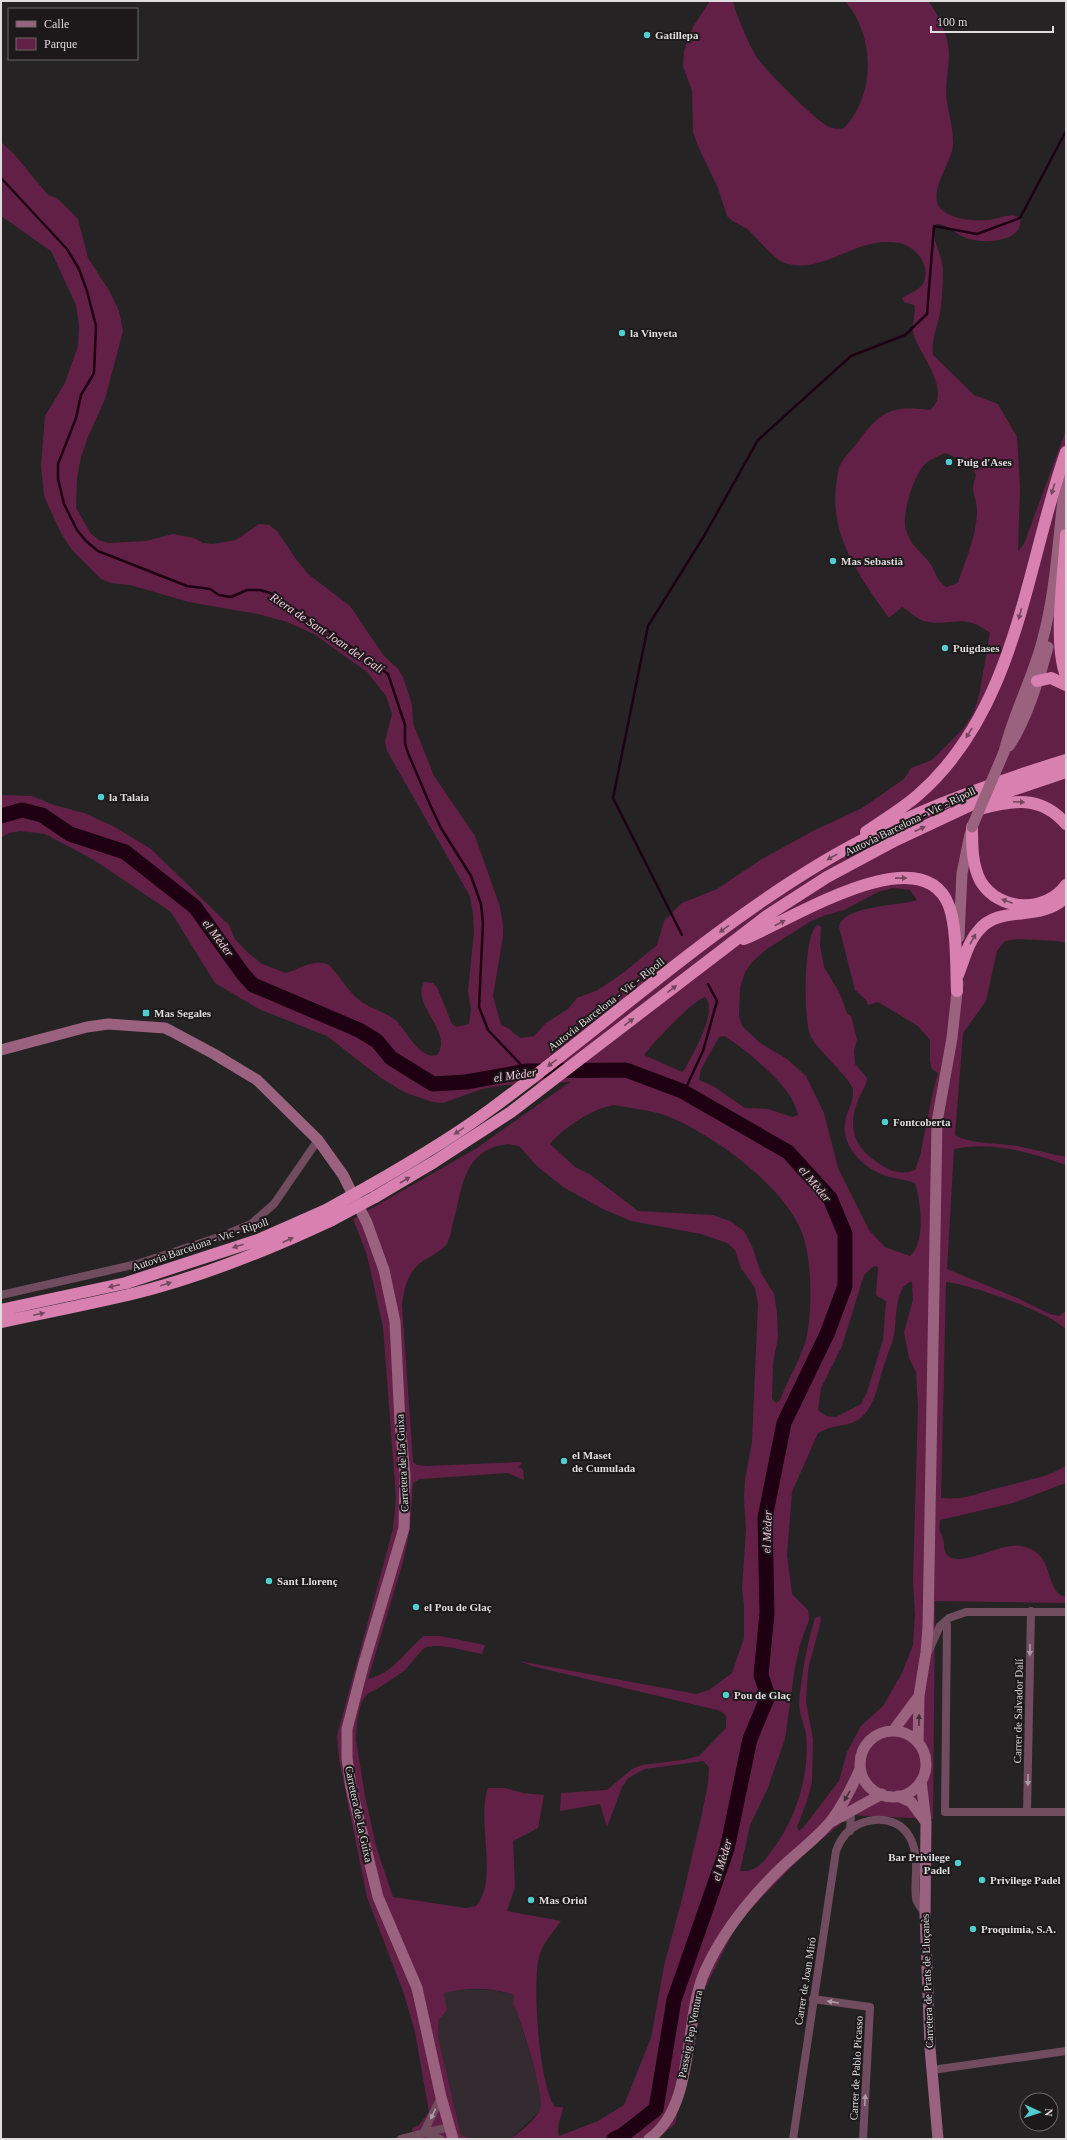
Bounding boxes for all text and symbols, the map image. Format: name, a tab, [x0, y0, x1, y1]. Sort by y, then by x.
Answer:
legend	[8, 8, 138, 60]
scale bar	[931, 8, 1053, 34]
text: 100 m	[937, 15, 968, 29]
text: Calle	[44, 17, 69, 31]
place label: Gatillepa	[655, 29, 699, 41]
marker: Gatillepa	[642, 30, 652, 40]
text: Parque	[44, 37, 77, 51]
place label: la Vinyeta	[630, 327, 678, 339]
marker: la Vinyeta	[617, 328, 627, 338]
place label: Puig d'Ases	[957, 456, 1012, 468]
marker: Puig d'Ases	[944, 457, 954, 467]
one-way arrow	[1050, 483, 1056, 495]
place label: Mas Sebastià	[841, 555, 904, 567]
marker: Mas Sebastià	[828, 556, 838, 566]
water label: Riera de Sant Joan del Galí	[267, 589, 388, 677]
one-way arrow	[1016, 608, 1022, 621]
place label: Puigdases	[953, 642, 1000, 654]
marker: Puigdases	[940, 643, 950, 653]
one-way arrow	[965, 728, 973, 739]
street label: Autovia Barcelona - Vic - Ripoll	[843, 784, 977, 858]
place label: la Talaia	[109, 791, 150, 803]
marker: la Talaia	[96, 792, 106, 802]
one-way arrow	[1013, 798, 1025, 805]
one-way arrow	[914, 826, 925, 832]
one-way arrow	[827, 853, 838, 860]
one-way arrow	[895, 875, 907, 882]
one-way arrow	[1000, 898, 1012, 904]
water label: el Mèder	[199, 917, 237, 960]
one-way arrow	[774, 919, 786, 926]
one-way arrow	[719, 925, 730, 933]
one-way arrow	[970, 933, 976, 945]
street label: Autovia Barcelona - Vic - Ripoll	[546, 955, 666, 1053]
one-way arrow	[667, 985, 678, 993]
place label: Mas Segales	[154, 1007, 212, 1019]
marker: Mas Segales	[141, 1008, 151, 1018]
one-way arrow	[623, 1018, 634, 1027]
one-way arrow	[546, 1059, 557, 1067]
water label: el Mèder	[493, 1065, 538, 1085]
place label: Fontcoberta	[893, 1116, 951, 1128]
marker: Fontcoberta	[880, 1117, 890, 1127]
one-way arrow	[454, 1127, 464, 1135]
water label: el Mèder	[796, 1163, 834, 1205]
one-way arrow	[399, 1176, 410, 1183]
street label: Autovia Barcelona - Vic - Ripoll	[130, 1215, 270, 1273]
one-way arrow	[282, 1237, 294, 1243]
one-way arrow	[232, 1244, 244, 1250]
one-way arrow	[160, 1281, 172, 1287]
one-way arrow	[108, 1283, 121, 1289]
one-way arrow	[33, 1310, 45, 1316]
street label: Carretera de La Guixa	[393, 1414, 411, 1512]
place label: el Maset de Cumulada	[572, 1449, 636, 1474]
marker: el Maset de Cumulada	[559, 1456, 569, 1466]
water label: el Mèder	[759, 1510, 775, 1554]
place label: Sant Llorenç	[277, 1575, 338, 1587]
marker: Sant Llorenç	[264, 1576, 274, 1586]
place label: el Pou de Glaç	[424, 1601, 492, 1613]
marker: el Pou de Glaç	[411, 1602, 421, 1612]
one-way arrow	[1027, 1644, 1033, 1657]
street label: Carrer de Salvador Dalí	[1011, 1659, 1025, 1763]
place label: Pou de Glaç	[734, 1689, 791, 1701]
marker: Pou de Glaç	[721, 1690, 731, 1700]
one-way arrow	[915, 1714, 922, 1726]
street label: Carretera de La Guixa	[343, 1765, 375, 1863]
one-way arrow	[1025, 1774, 1031, 1787]
one-way arrow	[843, 1790, 850, 1802]
water label: el Mèder	[709, 1837, 735, 1883]
place label: Bar Privilege Padel	[888, 1851, 950, 1876]
marker: Bar Privilege Padel	[953, 1858, 963, 1868]
place label: Privilege Padel	[990, 1874, 1061, 1886]
marker: Privilege Padel	[977, 1875, 987, 1885]
place label: Mas Oriol	[539, 1894, 587, 1906]
marker: Mas Oriol	[526, 1895, 536, 1905]
street label: Carretera de Prats de Lluçanès	[919, 1914, 935, 2048]
place label: Proquimia, S.A.	[981, 1923, 1056, 1935]
marker: Proquimia, S.A.	[968, 1924, 978, 1934]
street label: Carrer de Joan Miró	[792, 1936, 818, 2026]
street label: Passeig Pep Ventura	[676, 1989, 704, 2079]
one-way arrow	[827, 1999, 839, 2005]
street label: Carrer de Pablo Picasso	[847, 2015, 865, 2121]
north arrow	[1019, 2092, 1059, 2132]
one-way arrow	[862, 2093, 868, 2106]
one-way arrow	[430, 2108, 436, 2120]
text: N	[1043, 2108, 1055, 2117]

